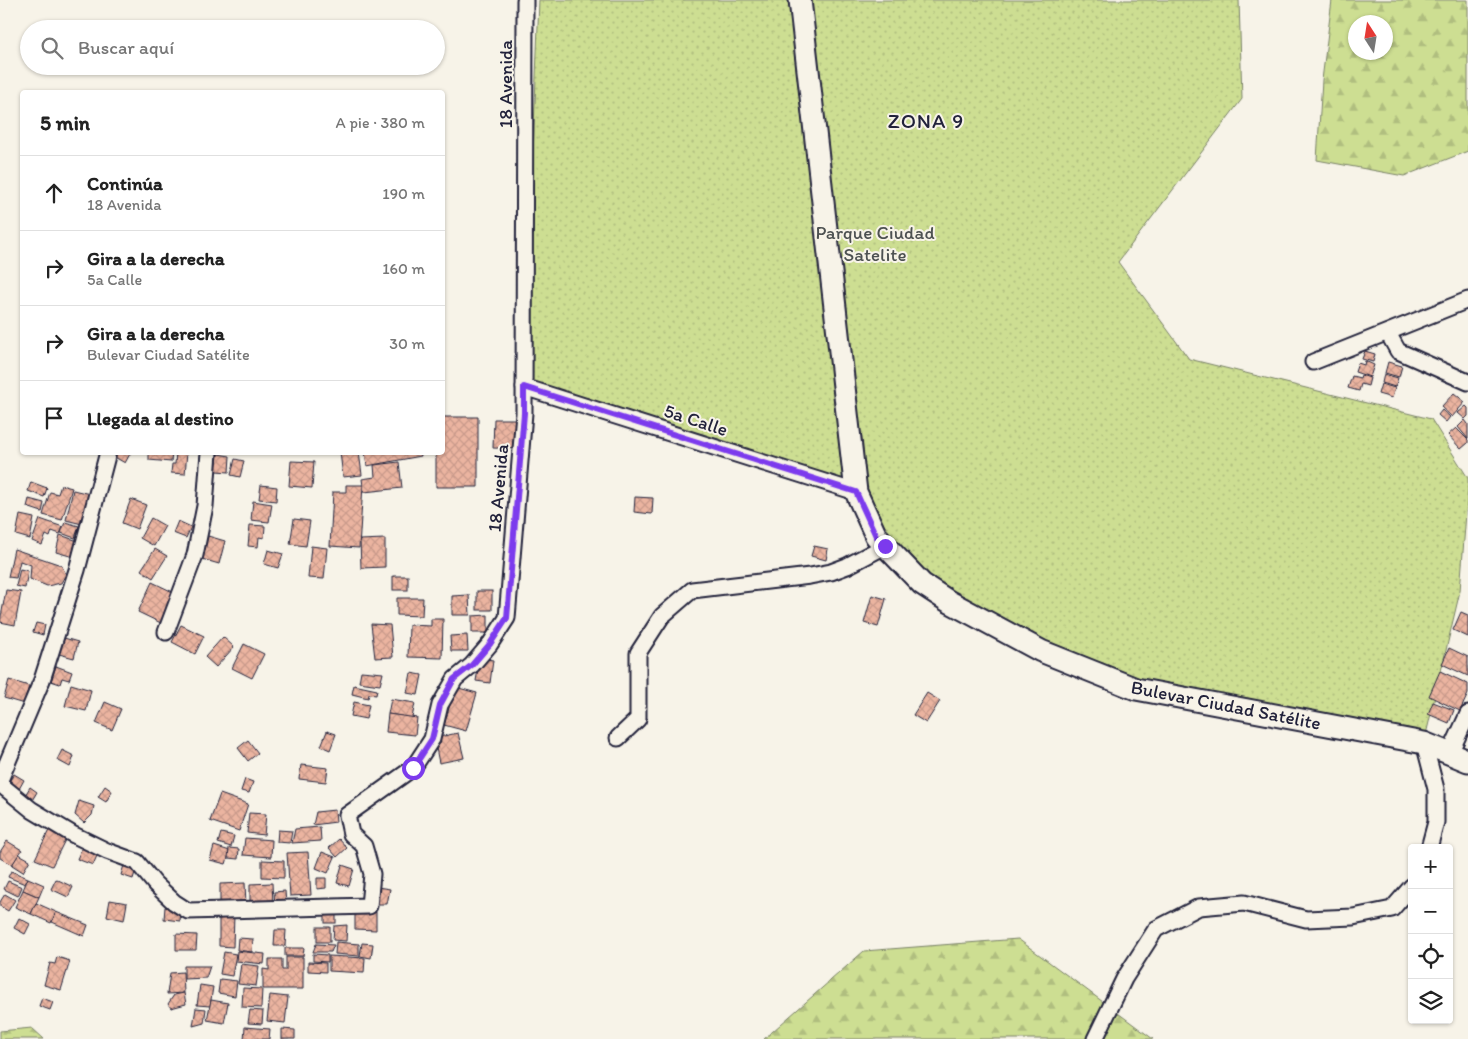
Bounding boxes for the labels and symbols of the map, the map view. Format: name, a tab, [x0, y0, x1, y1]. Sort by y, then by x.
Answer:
north arrow	[1348, 15, 1393, 60]
street label: 18 Avenida	[494, 40, 517, 128]
district label: ZONA 9	[888, 108, 964, 133]
park label: Parque Ciudad Satelite	[815, 221, 935, 266]
street label: 5a Calle	[661, 399, 731, 441]
street label: 18 Avenida	[483, 443, 513, 533]
route end	[874, 535, 897, 558]
street label: Bulevar Ciudad Satélite	[1129, 675, 1323, 735]
route start	[402, 757, 425, 780]

